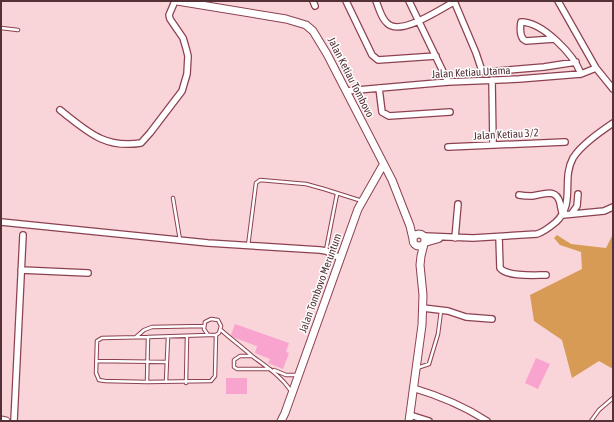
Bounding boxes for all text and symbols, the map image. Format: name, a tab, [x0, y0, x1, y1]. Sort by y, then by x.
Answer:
street label: Jalan Ketiau Tombovo	[326, 35, 376, 119]
street label: Jalan Ketiau Utama	[431, 64, 511, 80]
street label: Jalan Ketiau 3/2	[473, 126, 539, 142]
street label: Jalan Tombovo Meruntum	[296, 232, 344, 334]

